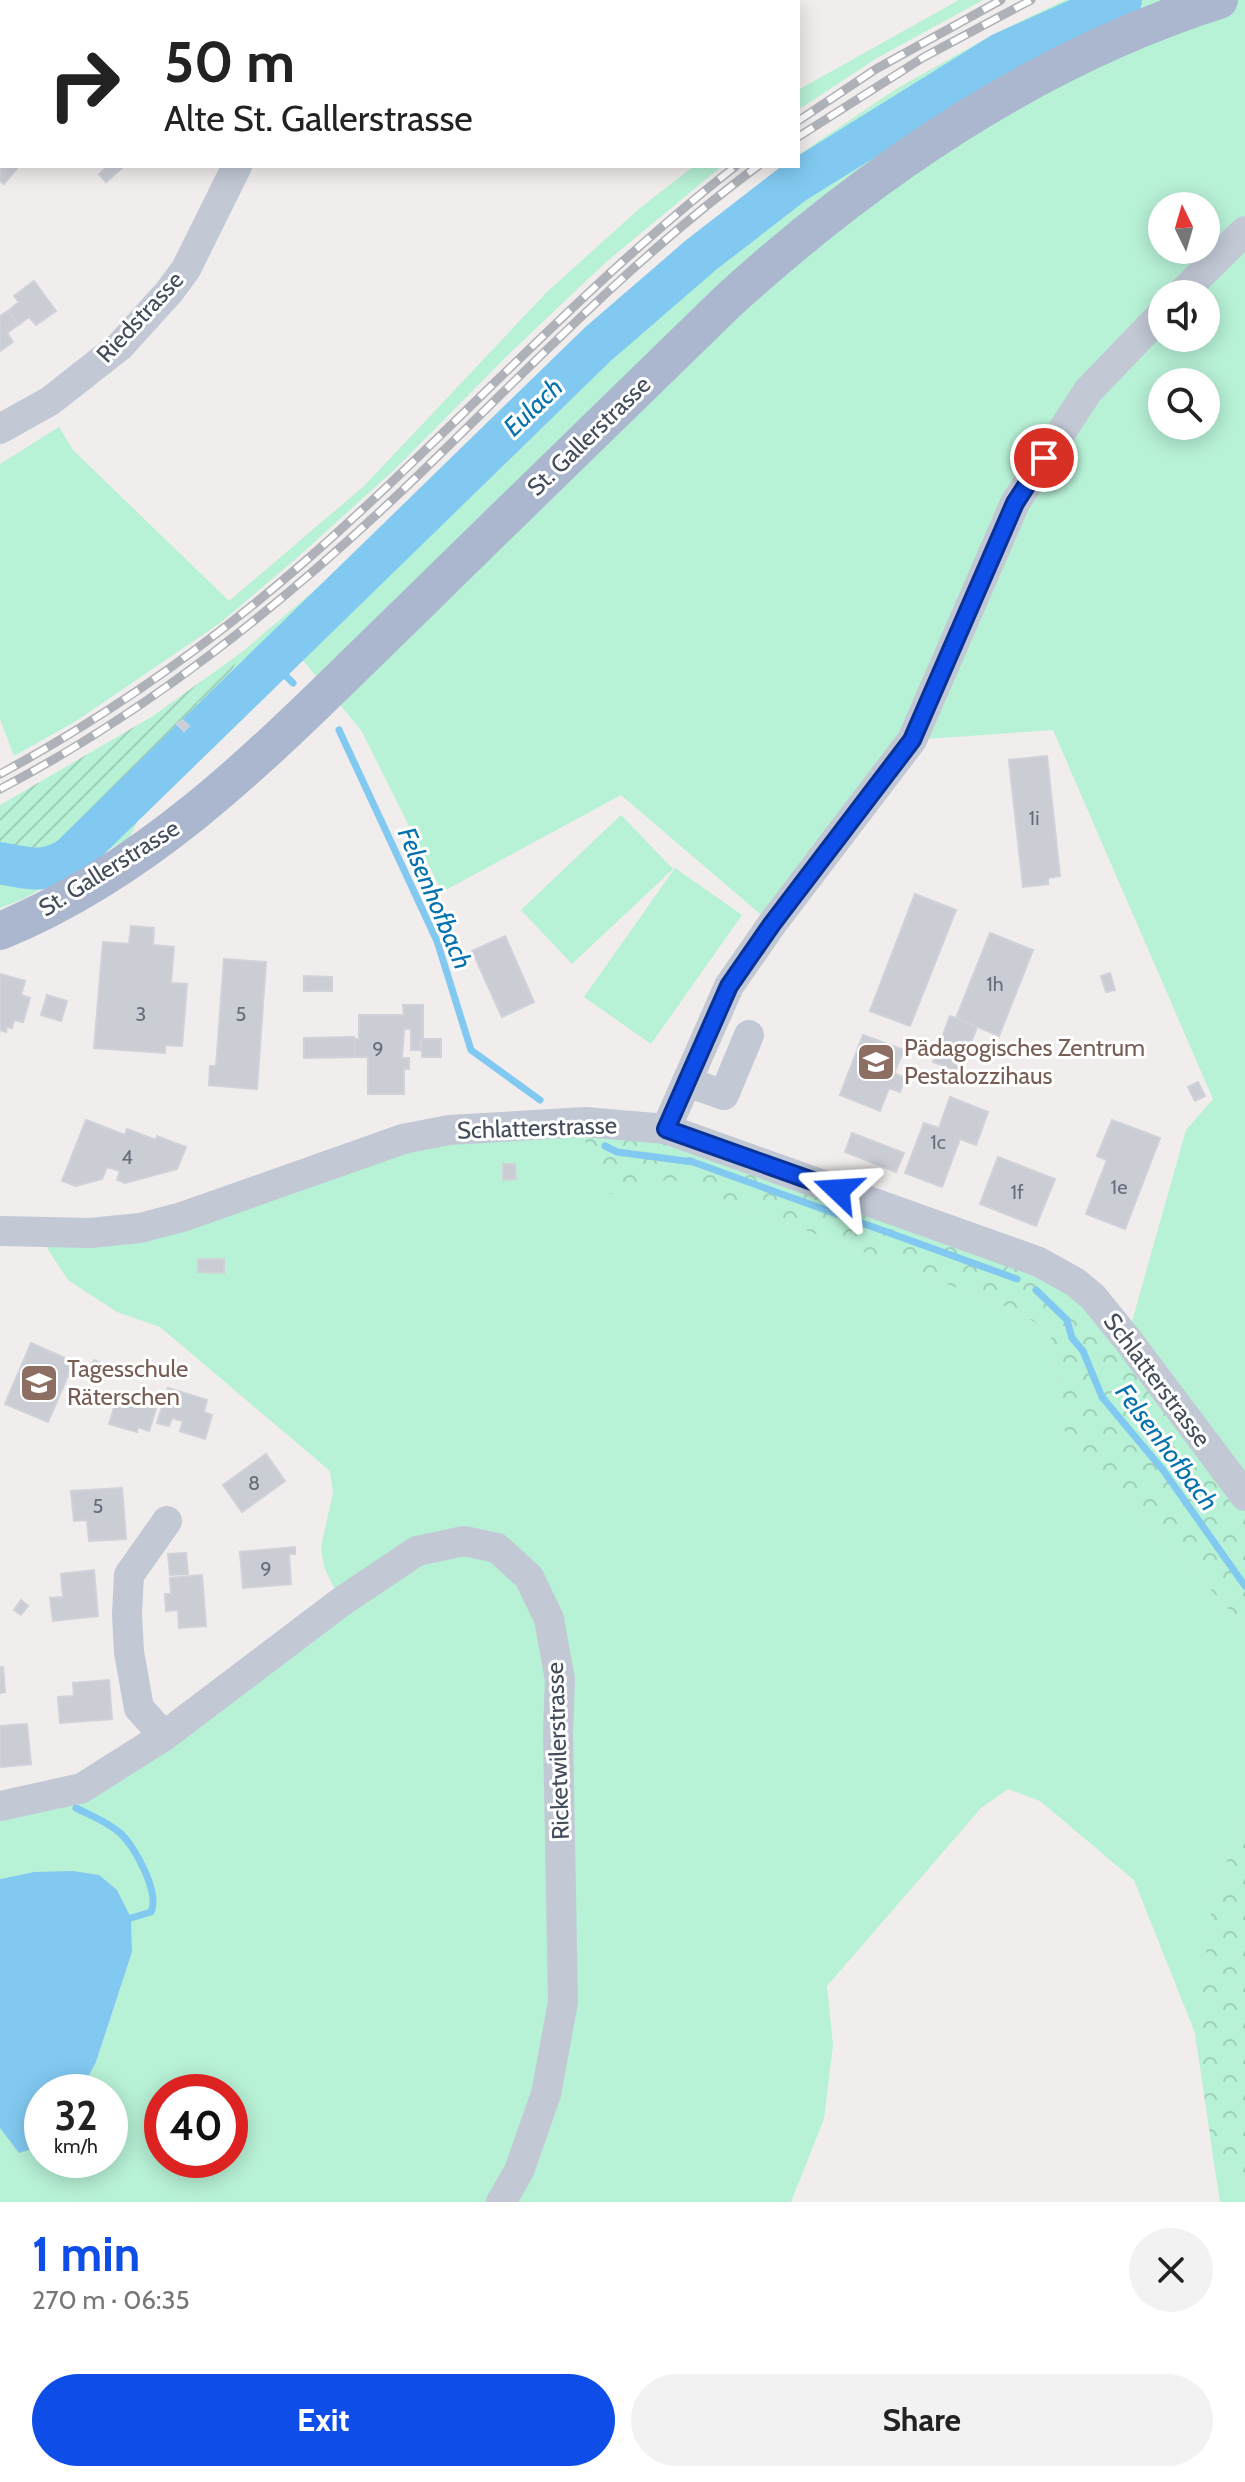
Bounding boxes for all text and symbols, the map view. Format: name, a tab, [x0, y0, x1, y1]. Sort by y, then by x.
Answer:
text: 50 m	[164, 28, 295, 96]
icon: right	[32, 32, 136, 136]
text: Alte St. Gallerstrasse	[164, 96, 473, 140]
north arrow	[1148, 192, 1220, 264]
map controls	[1148, 192, 1220, 440]
street label: Riedstrasse	[90, 265, 189, 368]
button: sound	[1148, 280, 1220, 352]
button: search	[1148, 368, 1220, 440]
street label: St. Gallerstrasse	[521, 370, 656, 502]
water label: Eulach	[497, 371, 569, 443]
pin	[1010, 424, 1078, 492]
icon: arrive	[1022, 436, 1066, 480]
house number: 1i	[1029, 806, 1039, 830]
street label: St. Gallerstrasse	[33, 813, 184, 922]
water label: Felsenhofbach	[391, 822, 479, 974]
house number: 1h	[986, 972, 1004, 996]
house number: 3	[136, 1002, 146, 1026]
house number: 5	[236, 1002, 246, 1026]
place label: Pädagogisches Zentrum Pestalozzihaus	[904, 1033, 1145, 1090]
house number: 9	[372, 1037, 384, 1061]
school or university icon: Pädagogisches Zentrum Pestalozzihaus	[855, 1041, 897, 1083]
street label: Schlatterstrasse	[457, 1110, 617, 1145]
house number: 1c	[930, 1130, 946, 1154]
house number: 4	[121, 1145, 133, 1169]
position arrow	[796, 1148, 880, 1232]
house number: 1e	[1111, 1175, 1127, 1199]
house number: 1f	[1010, 1180, 1024, 1204]
street label: Schlatterstrasse	[1098, 1307, 1217, 1452]
place label: Tagesschule Räterschen	[67, 1354, 188, 1411]
school or university icon: Tagesschule Räterschen	[18, 1362, 60, 1404]
water label: Felsenhofbach	[1109, 1377, 1225, 1517]
house number: 8	[248, 1471, 260, 1495]
house number: 5	[93, 1494, 103, 1518]
house number: 9	[260, 1557, 272, 1581]
street label: Ricketwilerstrasse	[540, 1662, 575, 1840]
speed limit sign: 40	[144, 2074, 248, 2178]
text: 32	[55, 2091, 97, 2140]
text: km/h	[54, 2134, 98, 2158]
text: 1 min	[32, 2225, 140, 2283]
button: close	[1129, 2228, 1213, 2312]
text: 270 m · 06:35	[32, 2284, 190, 2316]
button: Exit	[32, 2374, 615, 2466]
button: Share	[631, 2374, 1213, 2466]

